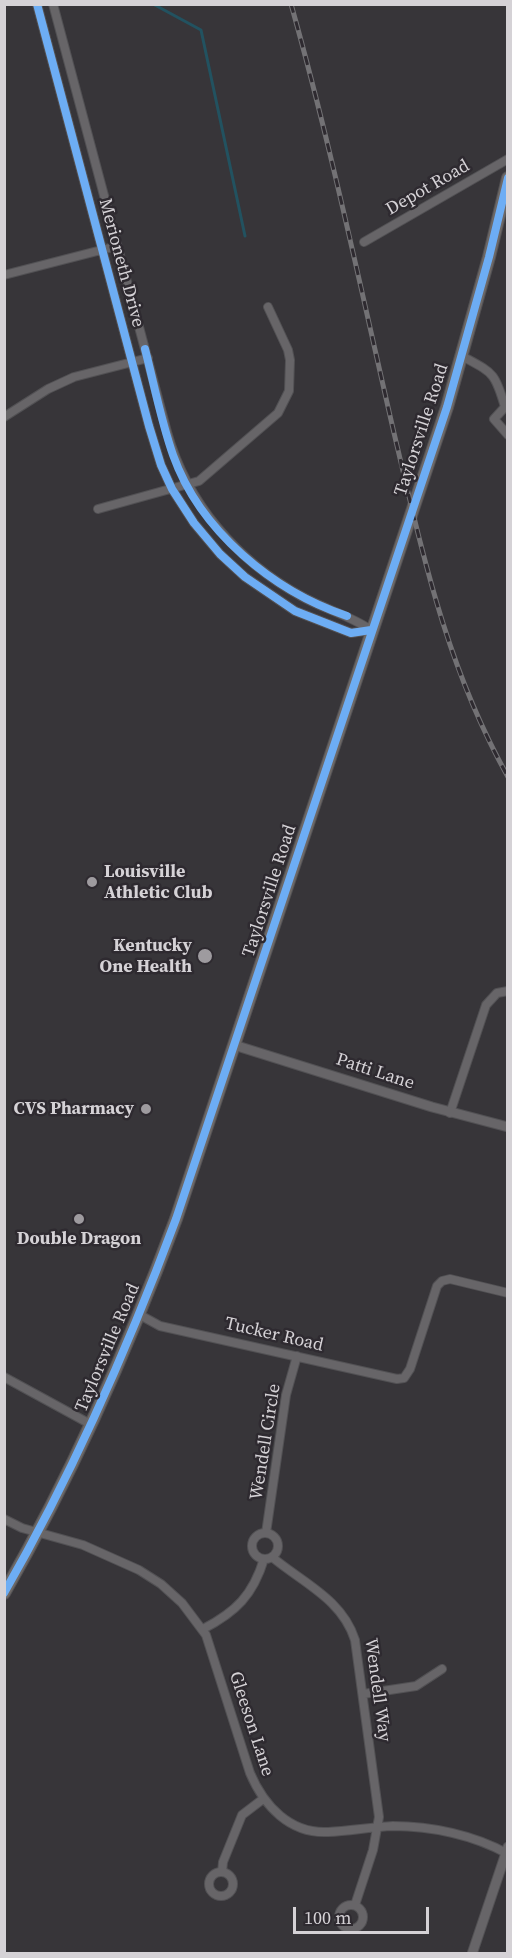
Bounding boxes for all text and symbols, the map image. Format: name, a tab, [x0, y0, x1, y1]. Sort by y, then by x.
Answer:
street label: Depot Road	[382, 155, 474, 221]
street label: Merioneth Drive	[93, 196, 149, 330]
street label: Taylorsville Road	[390, 361, 454, 499]
street label: Taylorsville Road	[238, 822, 302, 960]
place label: Louisville Athletic Club	[104, 861, 212, 904]
marker: Louisville Athletic Club	[85, 875, 99, 889]
place label: Kentucky One Health	[100, 935, 192, 978]
marker: Kentucky One Health	[196, 947, 214, 965]
street label: Patti Lane	[333, 1049, 417, 1095]
place label: CVS Pharmacy	[14, 1098, 134, 1120]
marker: CVS Pharmacy	[139, 1102, 153, 1116]
marker: Double Dragon	[72, 1212, 86, 1226]
place label: Double Dragon	[17, 1228, 141, 1250]
street label: Taylorsville Road	[71, 1280, 145, 1416]
street label: Tucker Road	[223, 1313, 325, 1357]
street label: Wendell Circle	[246, 1382, 286, 1502]
street label: Wendell Way	[359, 1637, 395, 1743]
street label: Gleeson Lane	[224, 1669, 278, 1779]
scale bar	[296, 1895, 432, 1933]
text: 100 m	[304, 1905, 351, 1930]

